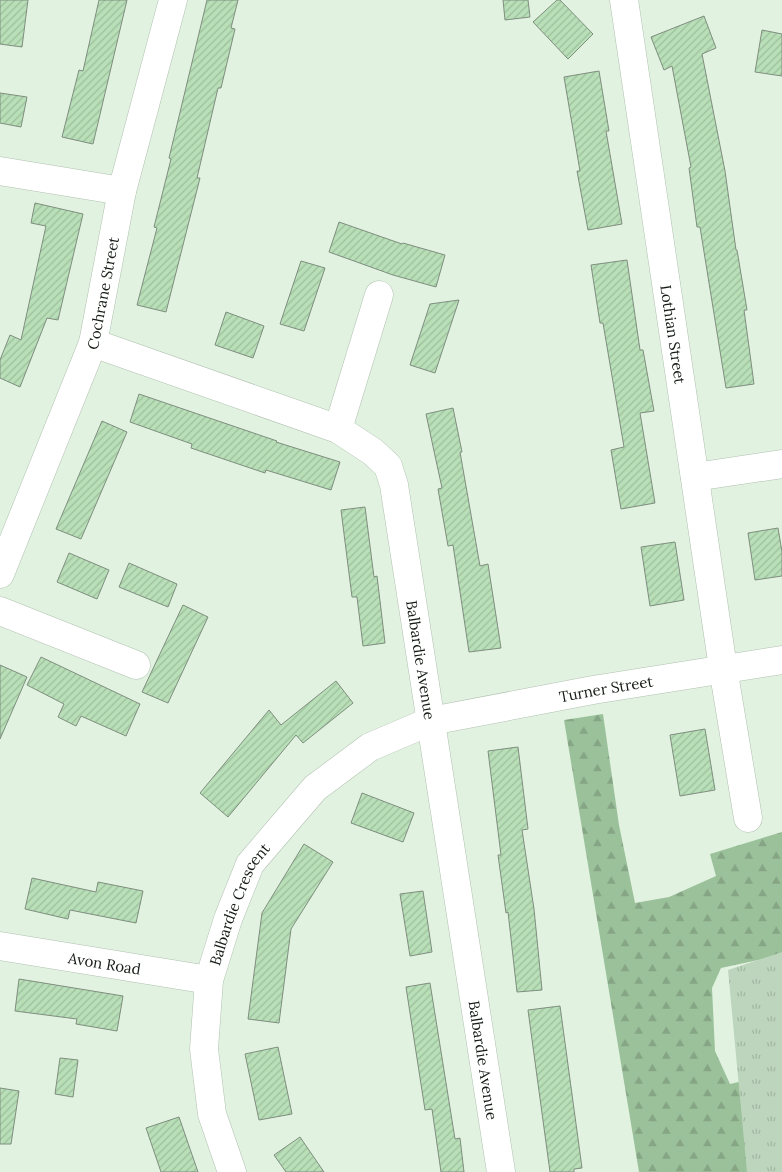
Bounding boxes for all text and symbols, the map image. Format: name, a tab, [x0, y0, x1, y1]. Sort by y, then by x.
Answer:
street label: Cochrane Street	[82, 235, 123, 352]
street label: Lothian Street	[657, 284, 690, 385]
street label: Balbardie Avenue	[403, 599, 440, 721]
street label: Turner Street	[557, 671, 654, 706]
street label: Balbardie Crescent	[205, 839, 274, 968]
street label: Avon Road	[66, 948, 142, 978]
street label: Balbardie Avenue	[465, 999, 502, 1121]

